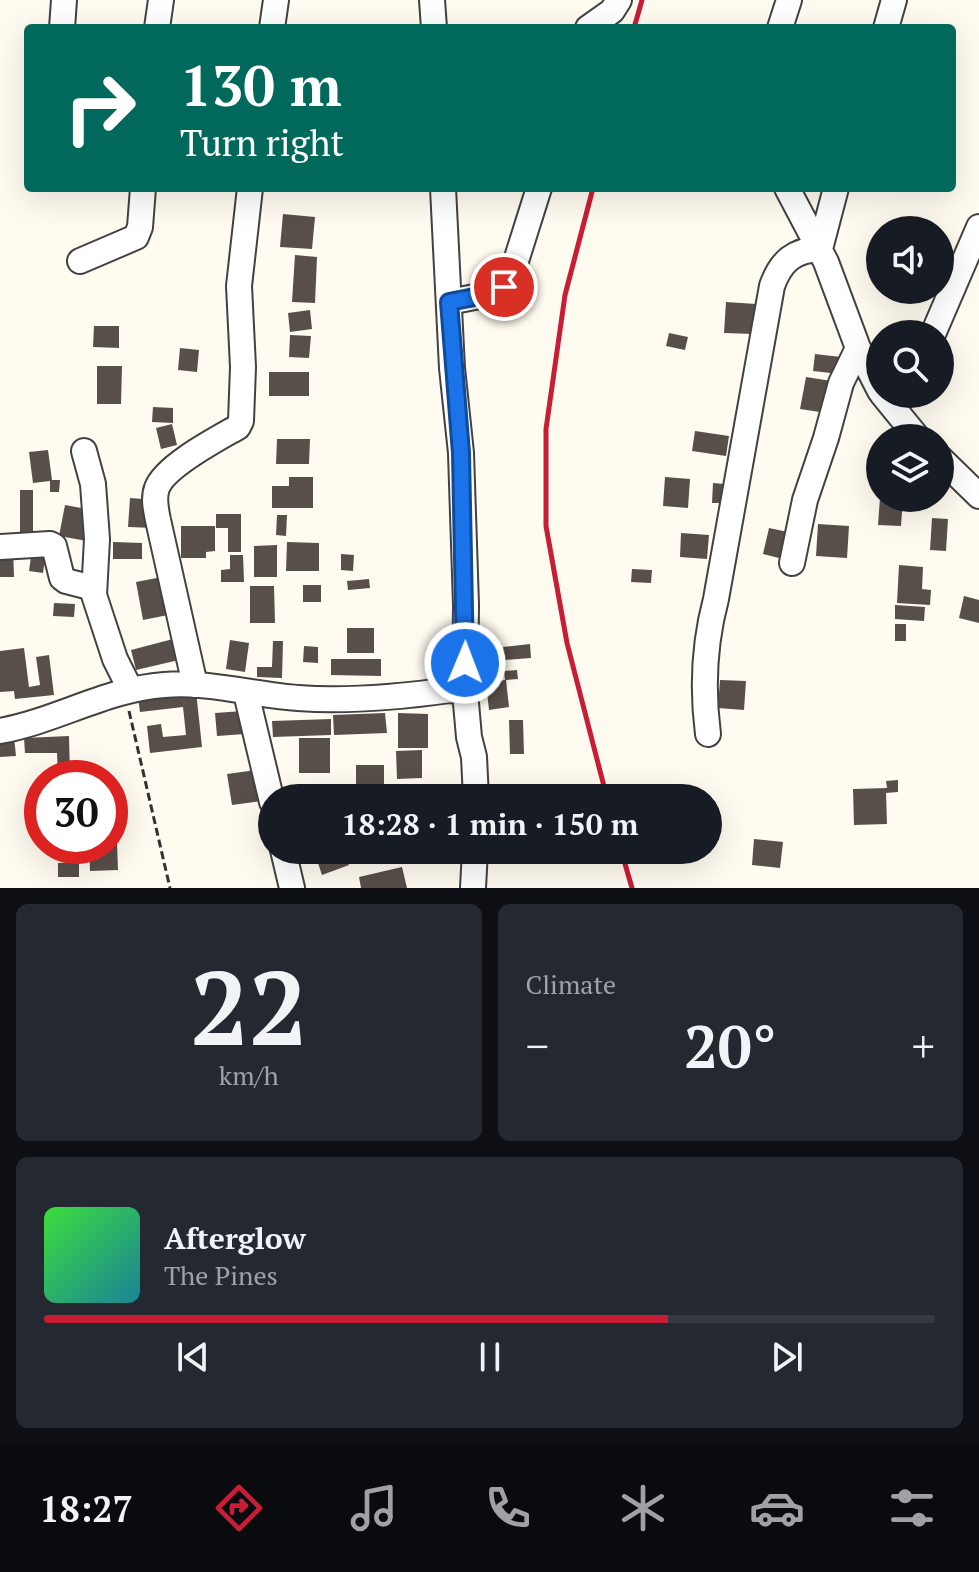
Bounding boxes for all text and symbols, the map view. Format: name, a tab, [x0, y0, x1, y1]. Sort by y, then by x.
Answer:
text: 130 m	[180, 48, 342, 122]
icon: right	[48, 56, 152, 160]
text: Turn right	[180, 119, 344, 166]
map controls	[866, 216, 954, 512]
button: sound	[866, 216, 954, 304]
pin	[470, 253, 538, 321]
icon: arrive	[482, 265, 526, 309]
button: search	[866, 320, 954, 408]
button: layers	[866, 424, 954, 512]
position arrow	[423, 621, 507, 705]
speed limit sign: 30	[24, 760, 128, 864]
text: 18:28 · 1 min · 150 m	[342, 804, 638, 844]
text: 22	[190, 937, 308, 1075]
text: Climate	[526, 967, 616, 1001]
text: 20°	[684, 1006, 777, 1085]
text: −	[526, 1016, 549, 1075]
text: +	[912, 1016, 935, 1075]
text: km/h	[219, 1058, 279, 1092]
text: Afterglow	[164, 1218, 306, 1258]
text: The Pines	[164, 1258, 278, 1292]
icon: previous	[171, 1335, 215, 1379]
icon: pause	[468, 1335, 512, 1379]
icon: next	[765, 1335, 809, 1379]
icon: directions	[211, 1480, 267, 1536]
icon: music	[346, 1480, 402, 1536]
icon: phone	[480, 1480, 536, 1536]
icon: climate	[615, 1480, 671, 1536]
icon: car	[749, 1480, 805, 1536]
icon: filters	[884, 1480, 940, 1536]
text: 18:27	[39, 1485, 133, 1532]

